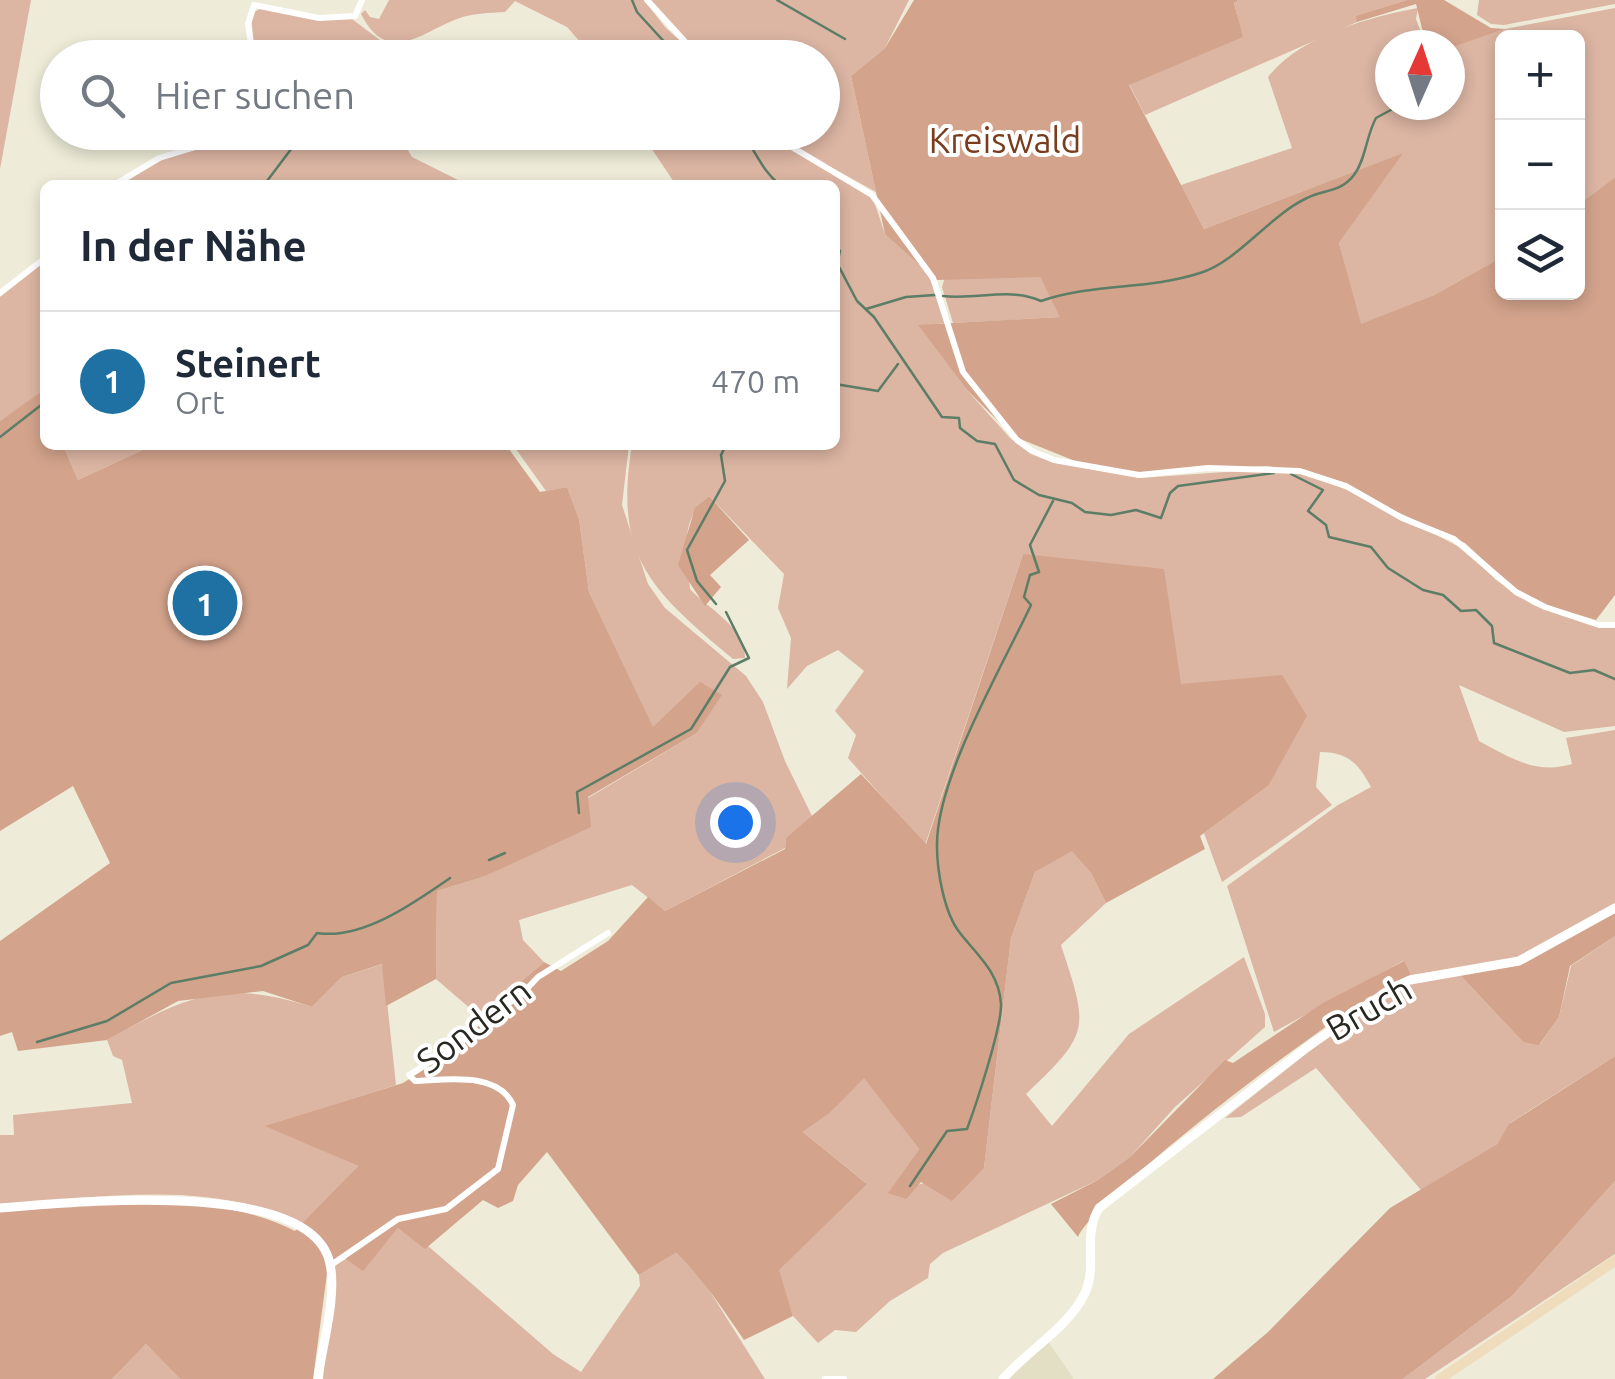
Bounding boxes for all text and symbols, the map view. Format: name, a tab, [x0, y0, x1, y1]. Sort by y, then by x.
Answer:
north arrow	[1375, 30, 1465, 120]
map controls	[1495, 30, 1585, 300]
button: +	[1495, 30, 1585, 120]
search box	[40, 40, 840, 150]
icon: search	[75, 68, 130, 123]
text: Hier suchen	[155, 74, 355, 116]
park label: Kreiswald	[929, 120, 1081, 160]
button: −	[1495, 120, 1585, 210]
button: layers	[1495, 210, 1585, 300]
text: In der Nähe	[80, 222, 307, 269]
text: Steinert	[175, 342, 321, 384]
text: 1	[103, 363, 122, 399]
text: 470 m	[711, 363, 800, 399]
text: Ort	[175, 384, 225, 420]
pin: 1	[172, 566, 238, 640]
your location	[710, 797, 761, 848]
street label: Bruch	[1319, 968, 1418, 1048]
street label: Sondern	[409, 970, 538, 1081]

